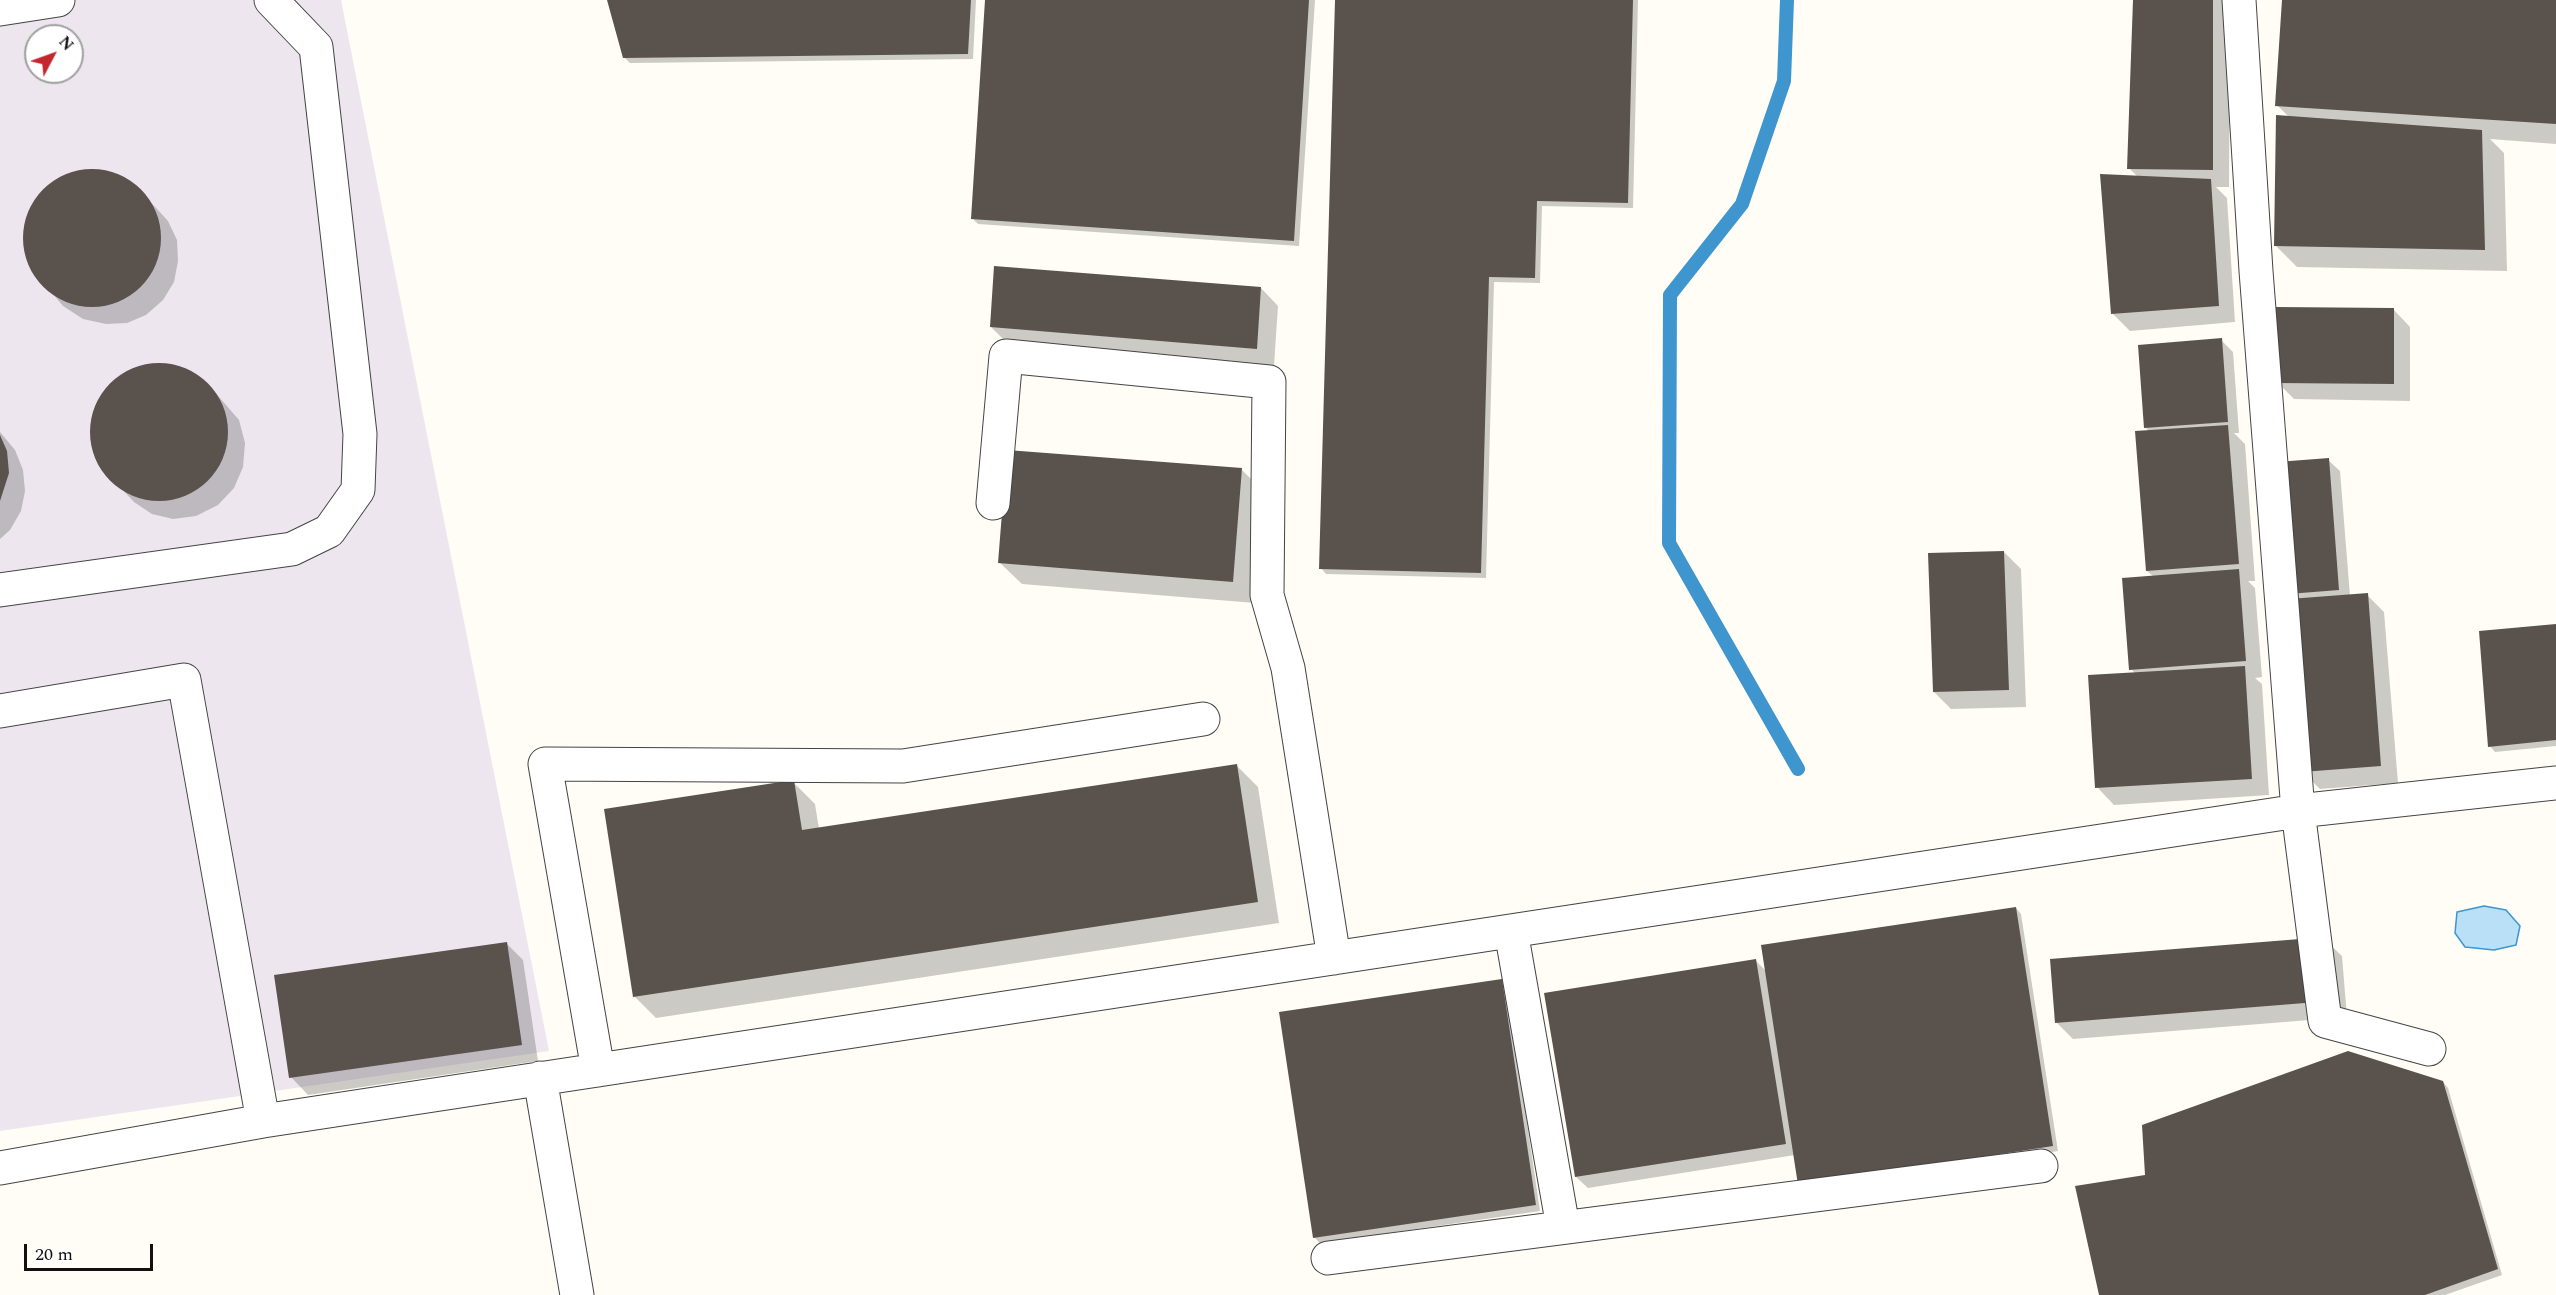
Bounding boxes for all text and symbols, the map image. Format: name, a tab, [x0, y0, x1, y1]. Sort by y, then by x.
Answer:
north arrow	[24, 24, 84, 84]
text: N	[53, 31, 79, 56]
scale bar	[27, 1232, 156, 1270]
text: 20 m	[35, 1241, 73, 1268]

